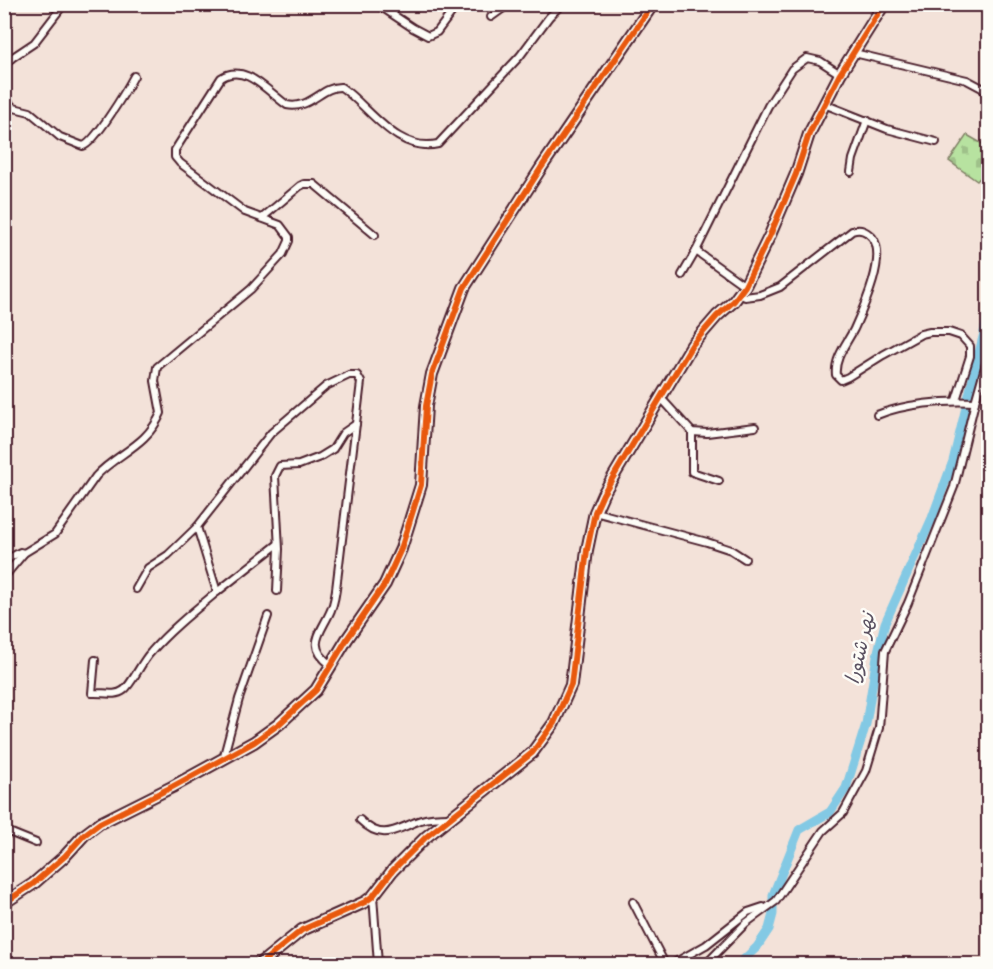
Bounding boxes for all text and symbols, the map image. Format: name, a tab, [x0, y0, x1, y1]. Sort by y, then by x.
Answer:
water label: نهر شتورا	[843, 608, 883, 687]

